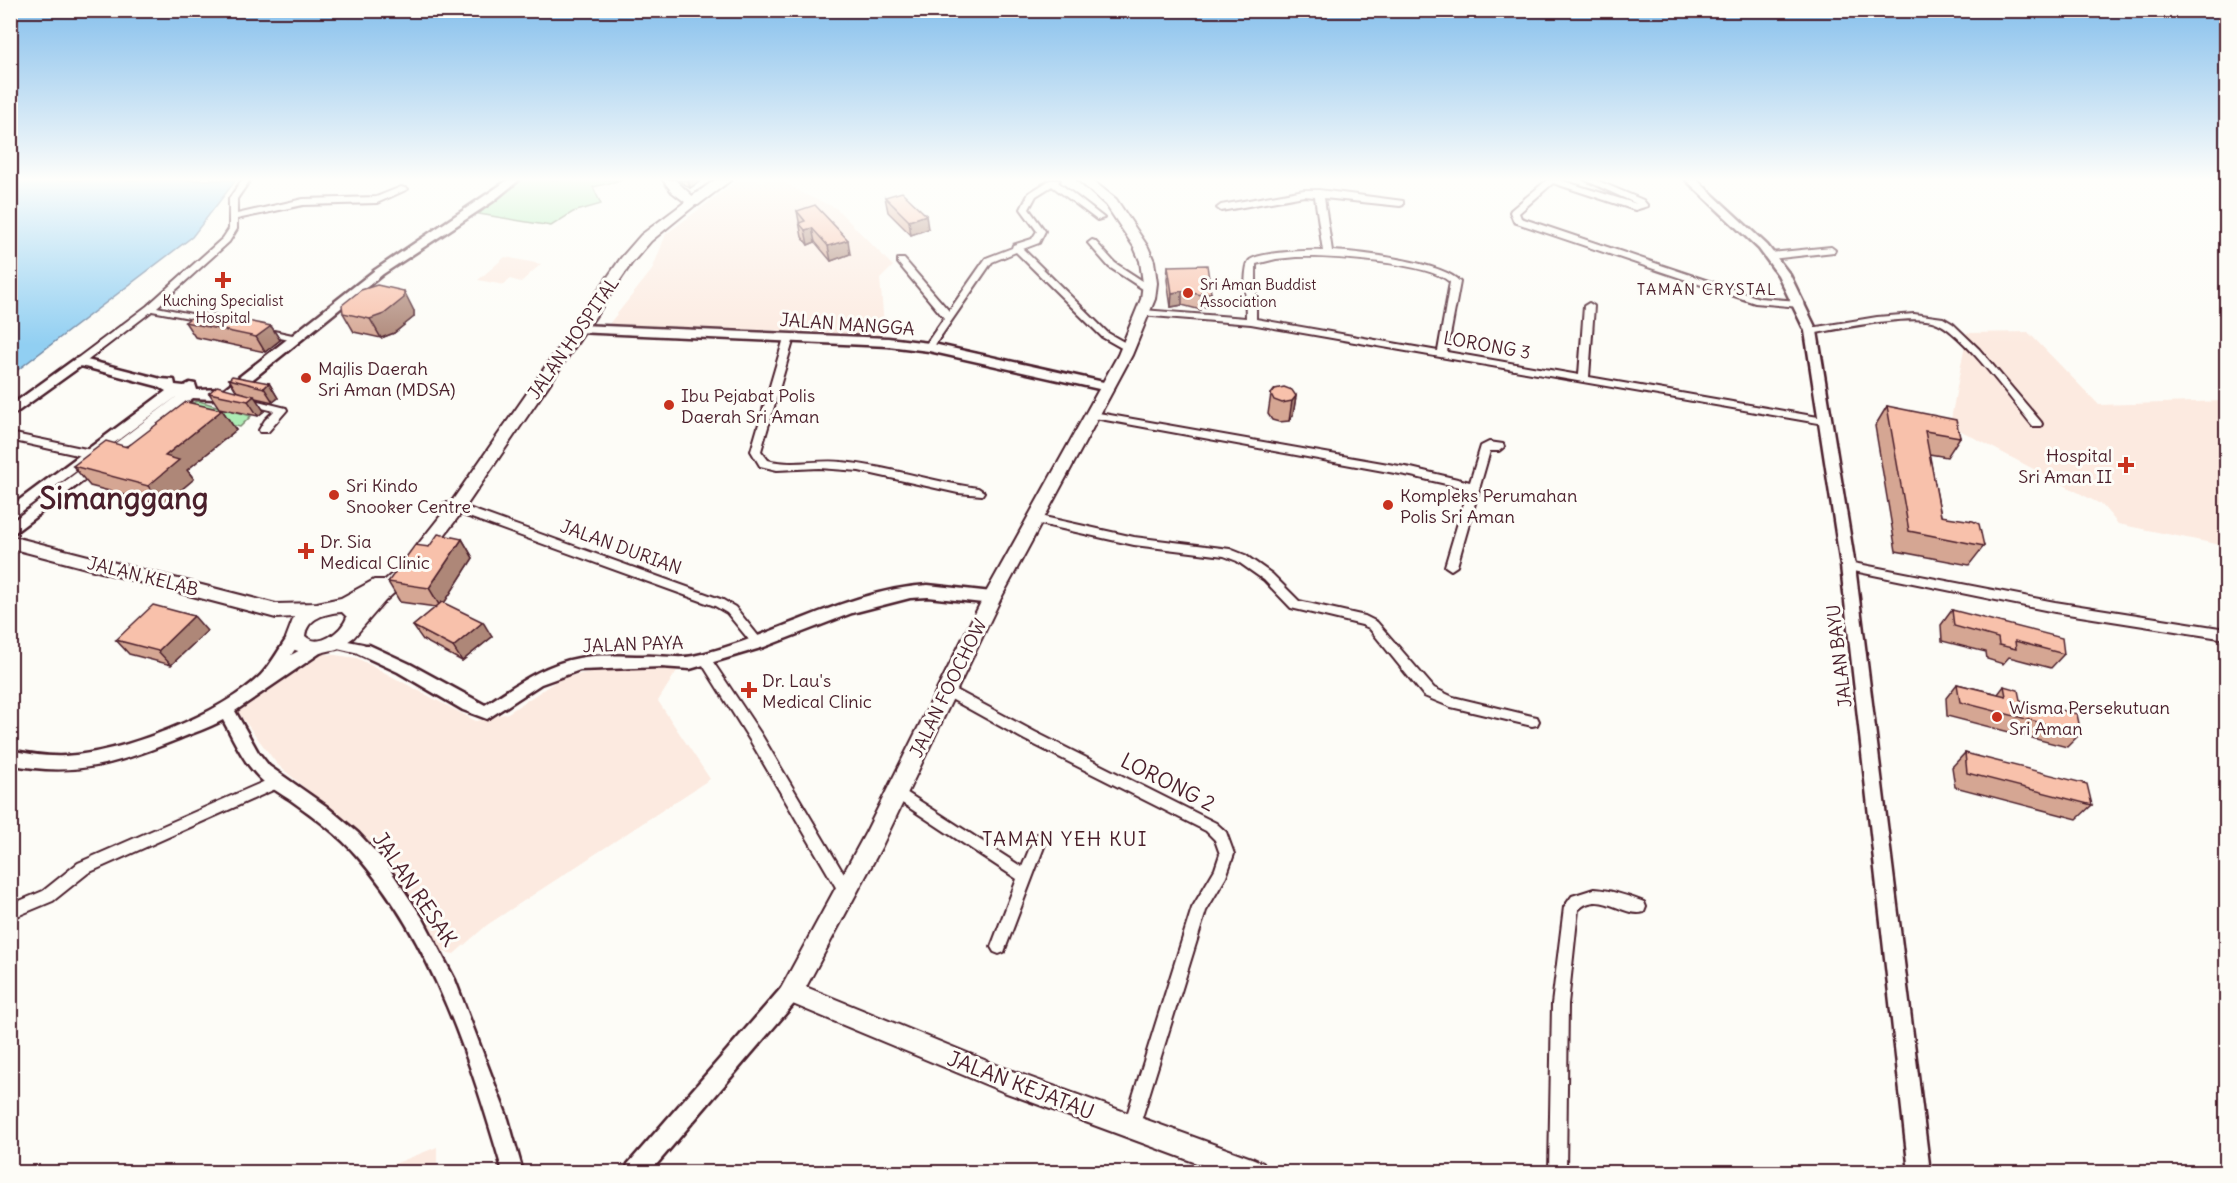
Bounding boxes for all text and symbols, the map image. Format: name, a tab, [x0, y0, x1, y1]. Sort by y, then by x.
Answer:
marker: Kuching Specialist Hospital	[214, 271, 232, 289]
street label: JALAN HOSPITAL	[522, 272, 624, 404]
place label: Sri Aman Buddist Association	[1200, 275, 1316, 311]
district label: TAMAN CRYSTAL	[1637, 279, 1777, 299]
marker: Sri Aman Buddist Association	[1181, 286, 1195, 300]
place label: Kuching Specialist Hospital	[162, 291, 284, 327]
street label: JALAN MANGGA	[779, 308, 915, 340]
street label: LORONG 3	[1442, 326, 1532, 364]
place label: Majlis Daerah Sri Aman (MDSA)	[318, 357, 455, 401]
marker: Majlis Daerah Sri Aman (MDSA)	[299, 371, 313, 385]
place label: Ibu Pejabat Polis Daerah Sri Aman	[681, 384, 819, 428]
marker: Ibu Pejabat Polis Daerah Sri Aman	[662, 398, 676, 412]
place label: Hospital Sri Aman II	[2018, 444, 2112, 488]
marker: Hospital Sri Aman II	[2117, 456, 2135, 474]
place label: Sri Kindo Snooker Centre	[346, 474, 471, 518]
district label: Simanggang	[40, 479, 208, 517]
place label: Kompleks Perumahan Polis Sri Aman	[1400, 484, 1577, 528]
marker: Sri Kindo Snooker Centre	[327, 488, 341, 502]
marker: Kompleks Perumahan Polis Sri Aman	[1381, 498, 1395, 512]
street label: JALAN DURIAN	[557, 514, 685, 580]
place label: Dr. Sia Medical Clinic	[320, 530, 430, 574]
marker: Dr. Sia Medical Clinic	[297, 542, 315, 560]
street label: JALAN KELAB	[85, 551, 201, 601]
street label: JALAN BAYU	[1821, 603, 1857, 709]
street label: JALAN FOOCHOW	[904, 615, 992, 761]
street label: JALAN PAYA	[582, 631, 684, 657]
place label: Dr. Lau's Medical Clinic	[762, 669, 872, 713]
marker: Dr. Lau's Medical Clinic	[740, 681, 758, 699]
place label: Wisma Persekutuan Sri Aman	[2009, 696, 2170, 740]
marker: Wisma Persekutuan Sri Aman	[1990, 710, 2004, 724]
street label: LORONG 2	[1116, 747, 1220, 817]
district label: TAMAN YEH KUI	[982, 826, 1148, 851]
street label: JALAN RESAK	[367, 827, 463, 951]
street label: JALAN KEJATAU	[944, 1045, 1098, 1125]

